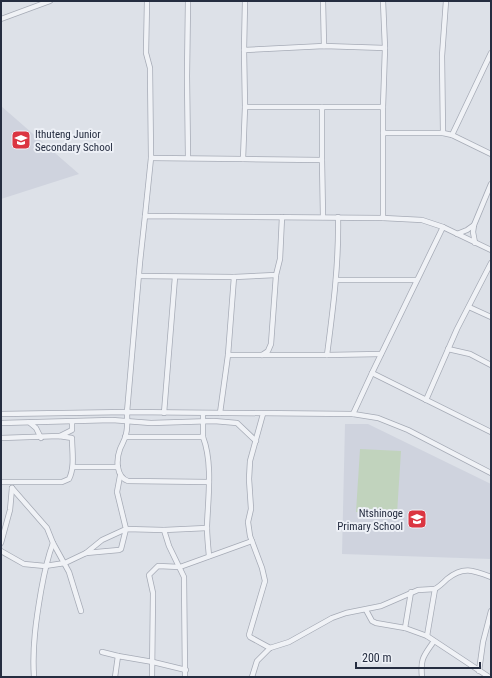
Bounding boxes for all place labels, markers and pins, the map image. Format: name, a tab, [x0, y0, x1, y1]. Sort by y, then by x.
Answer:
place label: Ithuteng Junior Secondary School	[35, 128, 113, 154]
school or university icon: Ithuteng Junior Secondary School	[10, 129, 32, 151]
place label: Ntshinoge Primary School	[337, 507, 403, 533]
school or university icon: Ntshinoge Primary School	[406, 508, 428, 530]

